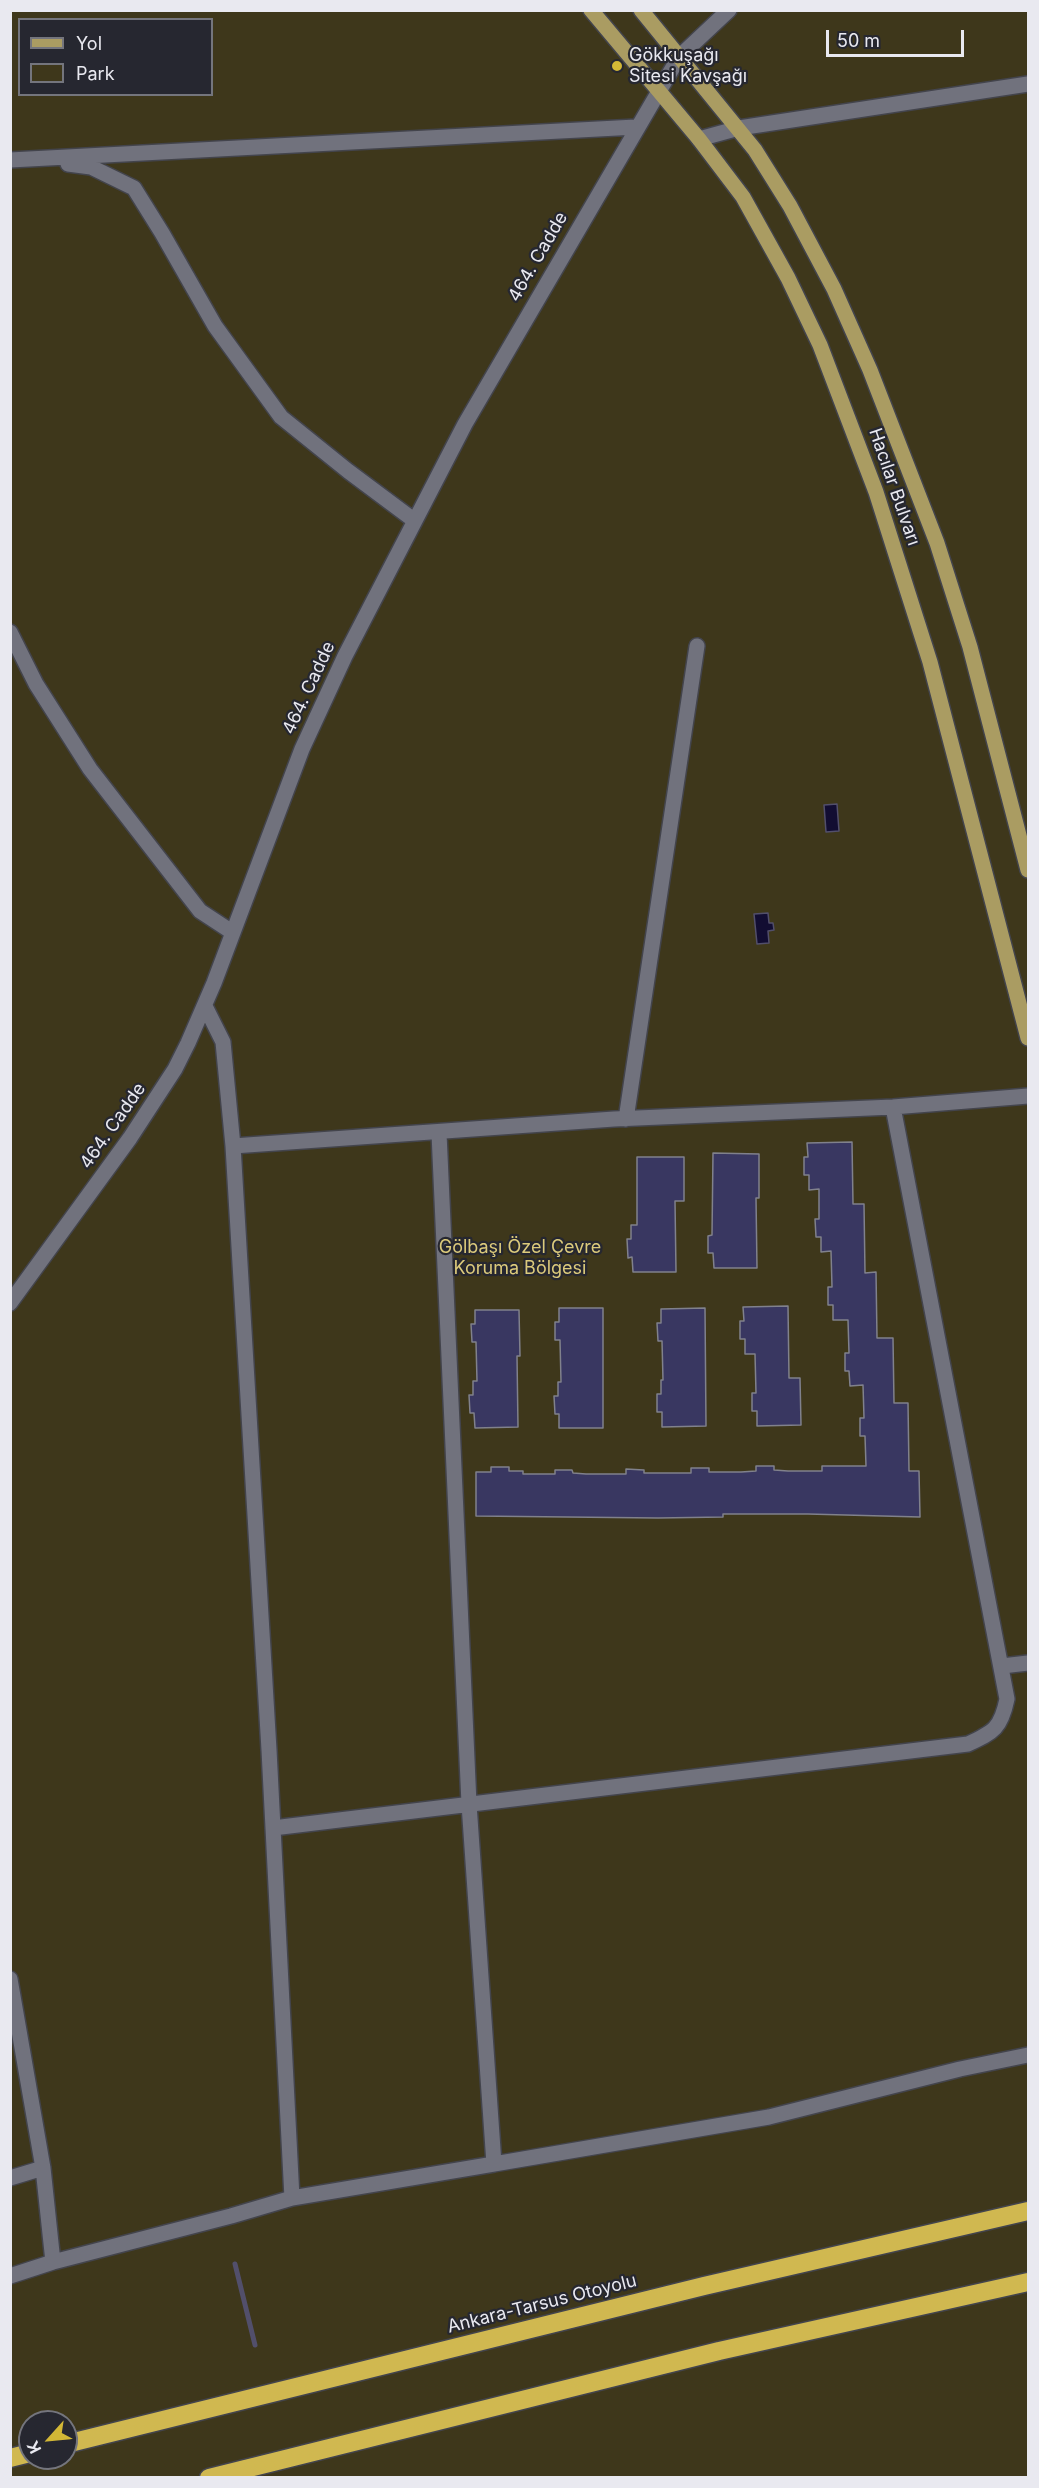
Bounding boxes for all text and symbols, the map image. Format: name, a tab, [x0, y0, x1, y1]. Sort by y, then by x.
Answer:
legend	[18, 18, 213, 96]
scale bar	[829, 18, 967, 56]
text: 50 m	[837, 30, 880, 51]
text: Yol	[76, 33, 102, 54]
place label: Gökkuşağı Sitesi Kavşağı	[629, 45, 747, 88]
marker: Gökkuşağı Sitesi Kavşağı	[610, 59, 624, 73]
text: Park	[76, 63, 115, 84]
street label: 464. Cadde	[504, 208, 572, 306]
street label: Hacılar Bulvarı	[864, 425, 924, 549]
street label: 464. Cadde	[278, 638, 340, 738]
street label: 464. Cadde	[76, 1079, 150, 1173]
park label: Gölbaşı Özel Çevre Koruma Bölgesi	[439, 1237, 601, 1280]
street label: Ankara-Tarsus Otoyolu	[445, 2270, 639, 2338]
north arrow	[18, 2410, 78, 2470]
text: K	[22, 2438, 45, 2457]

